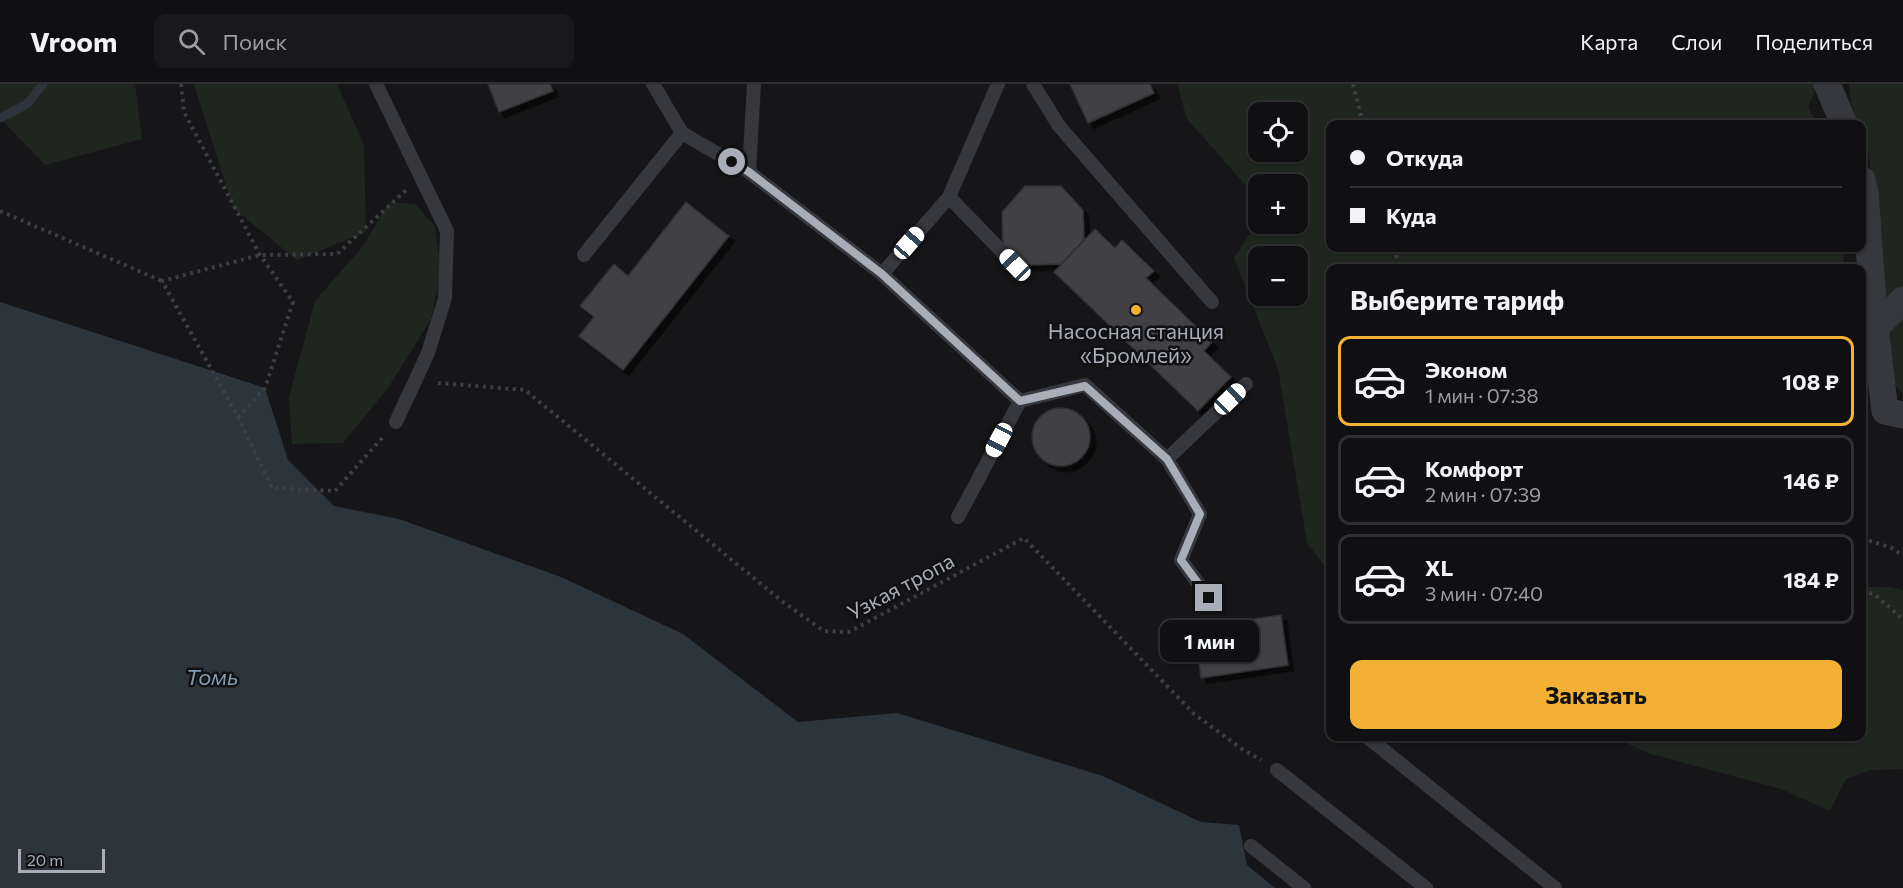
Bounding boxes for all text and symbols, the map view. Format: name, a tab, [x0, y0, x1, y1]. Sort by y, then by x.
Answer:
search box	[154, 14, 574, 68]
text: Vroom	[30, 24, 118, 58]
icon: search	[175, 25, 208, 58]
text: Поиск	[223, 28, 287, 55]
text: Карта	[1580, 29, 1638, 54]
text: Слои	[1671, 29, 1722, 54]
text: Поделиться	[1755, 29, 1873, 54]
map controls	[1248, 102, 1308, 306]
button: locate	[1248, 102, 1308, 162]
text: Откуда	[1386, 144, 1463, 171]
route start	[718, 148, 745, 175]
button: +	[1248, 174, 1308, 234]
text: Куда	[1386, 202, 1436, 229]
car	[890, 224, 928, 262]
car	[996, 246, 1034, 284]
button: −	[1248, 246, 1308, 306]
text: Выберите тариф	[1350, 283, 1564, 316]
marker: Насосная станция «Бромлей»	[1129, 303, 1143, 317]
place label: Насосная станция «Бромлей»	[1048, 318, 1224, 367]
icon: car	[1353, 354, 1407, 408]
text: Эконом	[1425, 356, 1507, 383]
text: 108 ₽	[1782, 368, 1839, 395]
car	[1211, 380, 1249, 418]
text: 1 мин · 07:38	[1425, 383, 1539, 407]
car	[983, 420, 1015, 460]
icon: car	[1353, 453, 1407, 507]
text: Комфорт	[1425, 455, 1523, 482]
text: 146 ₽	[1783, 467, 1839, 494]
text: 2 мин · 07:39	[1425, 482, 1541, 506]
street label: Узкая тропа	[843, 547, 958, 624]
icon: car	[1353, 552, 1407, 606]
text: XL	[1425, 554, 1453, 581]
text: 184 ₽	[1783, 566, 1839, 593]
text: 3 мин · 07:40	[1425, 581, 1543, 605]
route end	[1195, 584, 1222, 611]
callout: 1 мин	[1160, 619, 1258, 661]
text: 1 мин	[1184, 629, 1235, 653]
button: Заказать	[1350, 660, 1842, 729]
water label: Томь	[186, 663, 238, 690]
scale bar	[18, 846, 105, 874]
text: 20 m	[27, 850, 63, 869]

